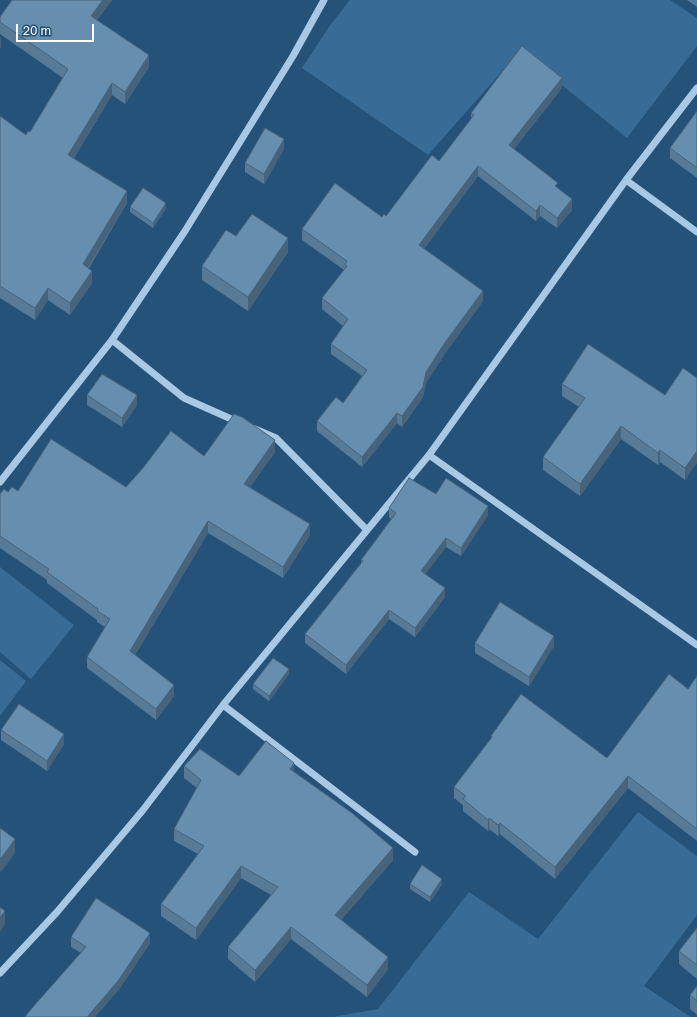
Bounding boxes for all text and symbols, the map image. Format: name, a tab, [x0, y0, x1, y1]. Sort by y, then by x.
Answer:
scale bar	[18, 16, 96, 42]
text: 20 m	[23, 23, 51, 38]

